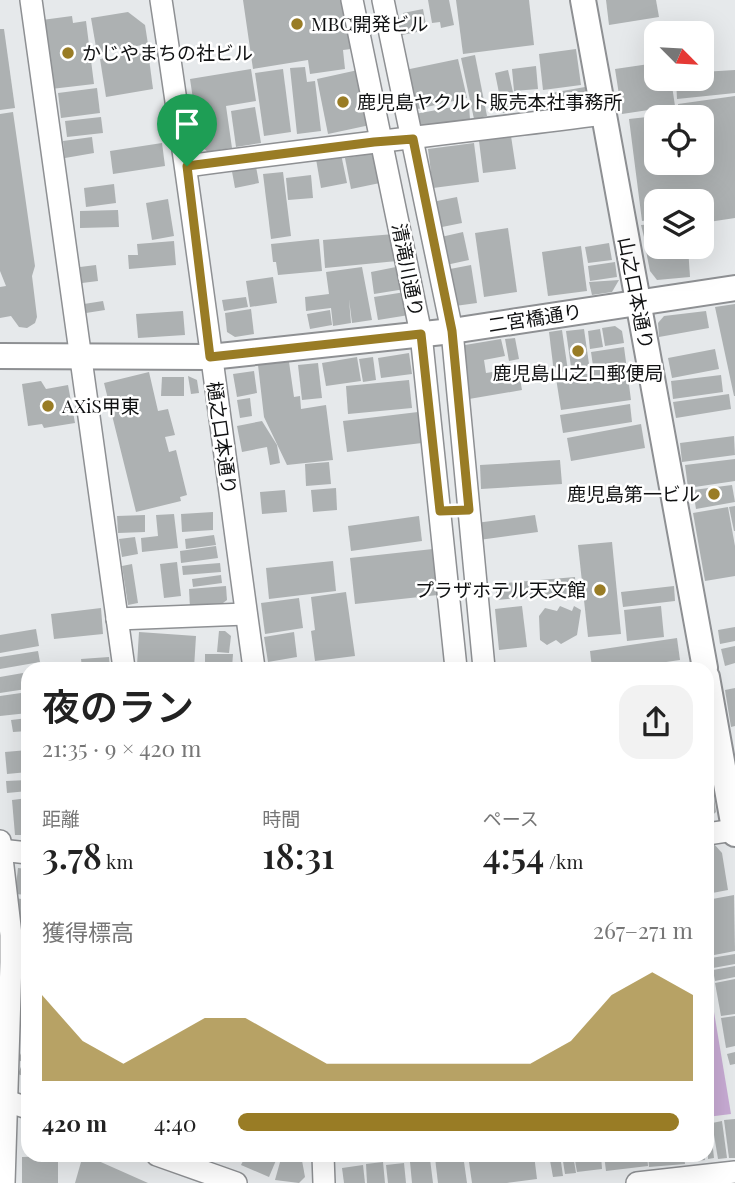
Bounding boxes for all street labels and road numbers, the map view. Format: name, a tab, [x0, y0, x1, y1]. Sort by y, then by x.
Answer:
street label: 清滝川通り	[387, 221, 431, 319]
street label: 山之口本通り	[613, 234, 661, 351]
street label: 二宮橋通り	[486, 297, 584, 337]
street label: 樋之口本通り	[202, 380, 244, 496]

